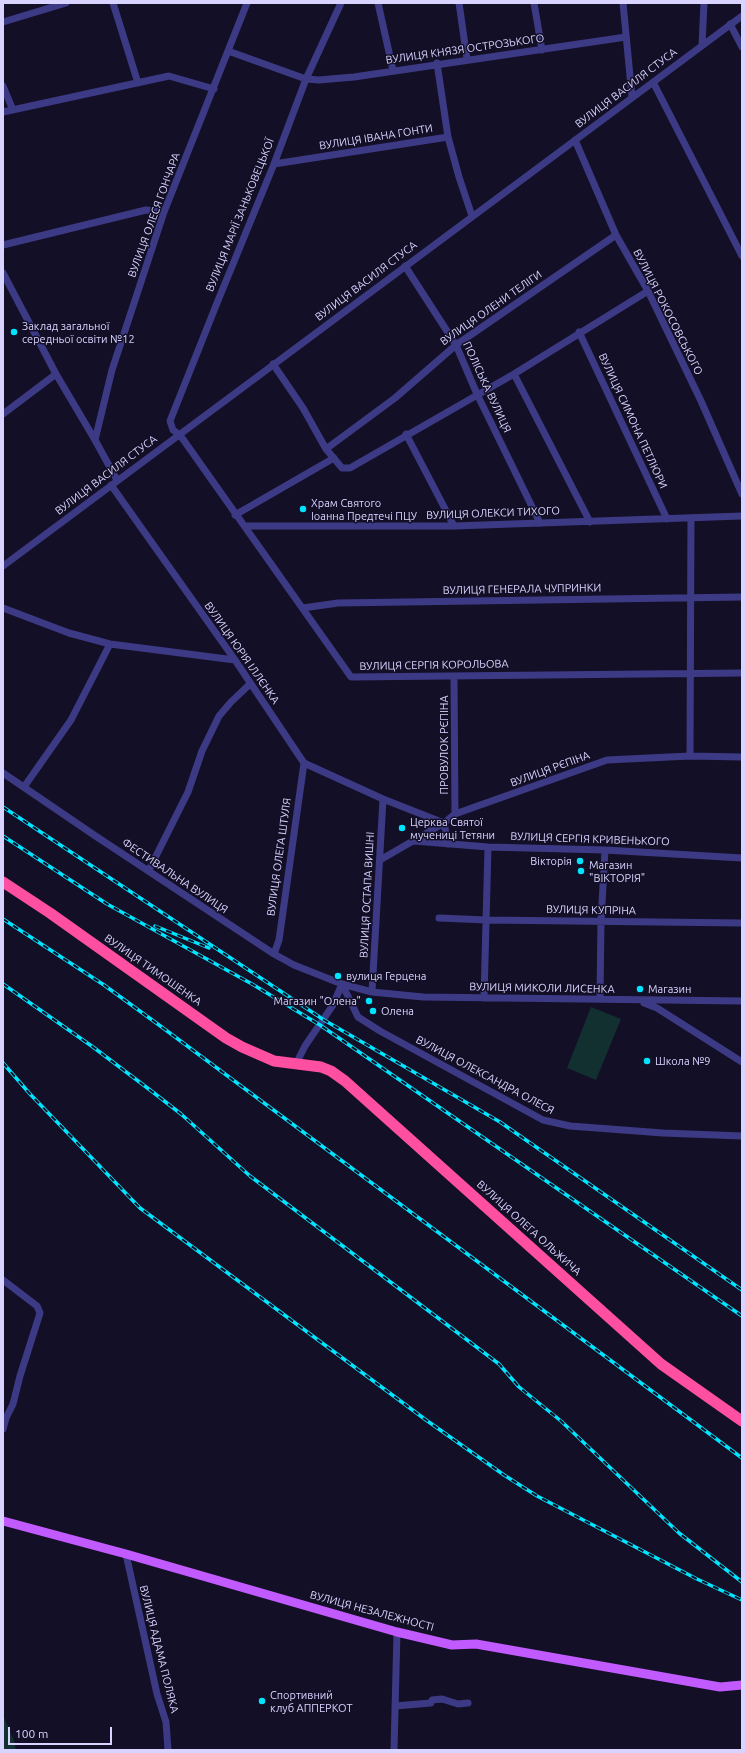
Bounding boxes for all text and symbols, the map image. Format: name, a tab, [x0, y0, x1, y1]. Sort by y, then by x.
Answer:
street label: ВУЛИЦЯ КНЯЗЯ ОСТРОЗЬКОГО	[385, 31, 545, 67]
street label: ВУЛИЦЯ ВАСИЛЯ СТУСА	[572, 45, 680, 131]
street label: ВУЛИЦЯ ІВАНА ГОНТИ	[318, 122, 434, 152]
street label: ВУЛИЦЯ МАРІЇ ЗАНЬКОВЕЦЬКОЇ	[203, 136, 277, 294]
street label: ВУЛИЦЯ ОЛЕСЯ ГОНЧАРА	[125, 151, 183, 279]
street label: ВУЛИЦЯ ВАСИЛЯ СТУСА	[312, 238, 420, 324]
street label: ВУЛИЦЯ РОКОСОВСЬКОГО	[630, 247, 706, 377]
street label: ВУЛИЦЯ ОЛЕНИ ТЕЛІГИ	[438, 268, 544, 348]
place label: Заклад загальної середньої освіти №12	[22, 319, 135, 345]
marker: Заклад загальної середньої освіти №12	[9, 327, 19, 337]
street label: ПОЛІСЬКА ВУЛИЦЯ	[460, 339, 514, 435]
street label: ВУЛИЦЯ СИМОНА ПЕТЛЮРИ	[596, 351, 670, 491]
street label: ВУЛИЦЯ ВАСИЛЯ СТУСА	[52, 432, 160, 518]
place label: Храм Святого Іоанна Предтечі ПЦУ	[311, 496, 417, 522]
marker: Храм Святого Іоанна Предтечі ПЦУ	[298, 504, 308, 514]
street label: ВУЛИЦЯ ОЛЕКСИ ТИХОГО	[426, 504, 560, 522]
street label: ВУЛИЦЯ ГЕНЕРАЛА ЧУПРИНКИ	[443, 581, 601, 597]
street label: ВУЛИЦЯ ЮРІЯ ІЛЛЄНКА	[202, 599, 282, 707]
street label: ВУЛИЦЯ СЕРГІЯ КОРОЛЬОВА	[359, 657, 509, 673]
street label: ПРОВУЛОК РЄПІНА	[437, 695, 451, 795]
street label: ВУЛИЦЯ РЄПІНА	[508, 748, 592, 790]
street label: ВУЛИЦЯ ОЛЕГА ШТУЛЯ	[264, 797, 294, 917]
place label: Церква Святої мучениці Тетяни	[410, 815, 495, 841]
marker: Церква Святої мучениці Тетяни	[397, 823, 407, 833]
street label: ВУЛИЦЯ СЕРГІЯ КРИВЕНЬКОГО	[510, 830, 670, 848]
street label: ВУЛИЦЯ ОСТАПА ВИШНІ	[357, 831, 377, 959]
street label: ФЕСТИВАЛЬНА ВУЛИЦЯ	[120, 836, 230, 916]
place label: Вікторія	[530, 854, 572, 868]
marker: Вікторія	[575, 856, 585, 866]
place label: Магазин "ВІКТОРІЯ"	[589, 858, 645, 884]
marker: Магазин "ВІКТОРІЯ"	[576, 866, 586, 876]
street label: ВУЛИЦЯ КУПРІНА	[546, 903, 636, 917]
street label: ВУЛИЦЯ ТИМОШЕНКА	[102, 931, 204, 1009]
place label: вулиця Герцена	[346, 969, 426, 983]
marker: вулиця Герцена	[333, 971, 343, 981]
street label: ВУЛИЦЯ МИКОЛИ ЛИСЕНКА	[469, 980, 615, 996]
place label: Магазин	[648, 982, 692, 996]
marker: Магазин	[635, 984, 645, 994]
place label: Магазин "Олена"	[274, 994, 361, 1008]
marker: Магазин "Олена"	[364, 996, 374, 1006]
place label: Олена	[381, 1004, 414, 1018]
marker: Олена	[368, 1006, 378, 1016]
street label: ВУЛИЦЯ ОЛЕКСАНДРА ОЛЕСЯ	[414, 1033, 556, 1117]
place label: Школа №9	[655, 1054, 710, 1068]
marker: Школа №9	[642, 1056, 652, 1066]
street label: ВУЛИЦЯ ОЛЕГА ОЛЬЖИЧА	[474, 1178, 584, 1278]
street label: ВУЛИЦЯ АДАМА ПОЛЯКА	[137, 1584, 181, 1714]
street label: ВУЛИЦЯ НЕЗАЛЕЖНОСТІ	[309, 1588, 435, 1634]
place label: Спортивний клуб АППЕРКОТ	[270, 1688, 353, 1714]
marker: Спортивний клуб АППЕРКОТ	[257, 1696, 267, 1706]
scale bar	[10, 1719, 114, 1745]
text: 100 m	[15, 1727, 48, 1740]

